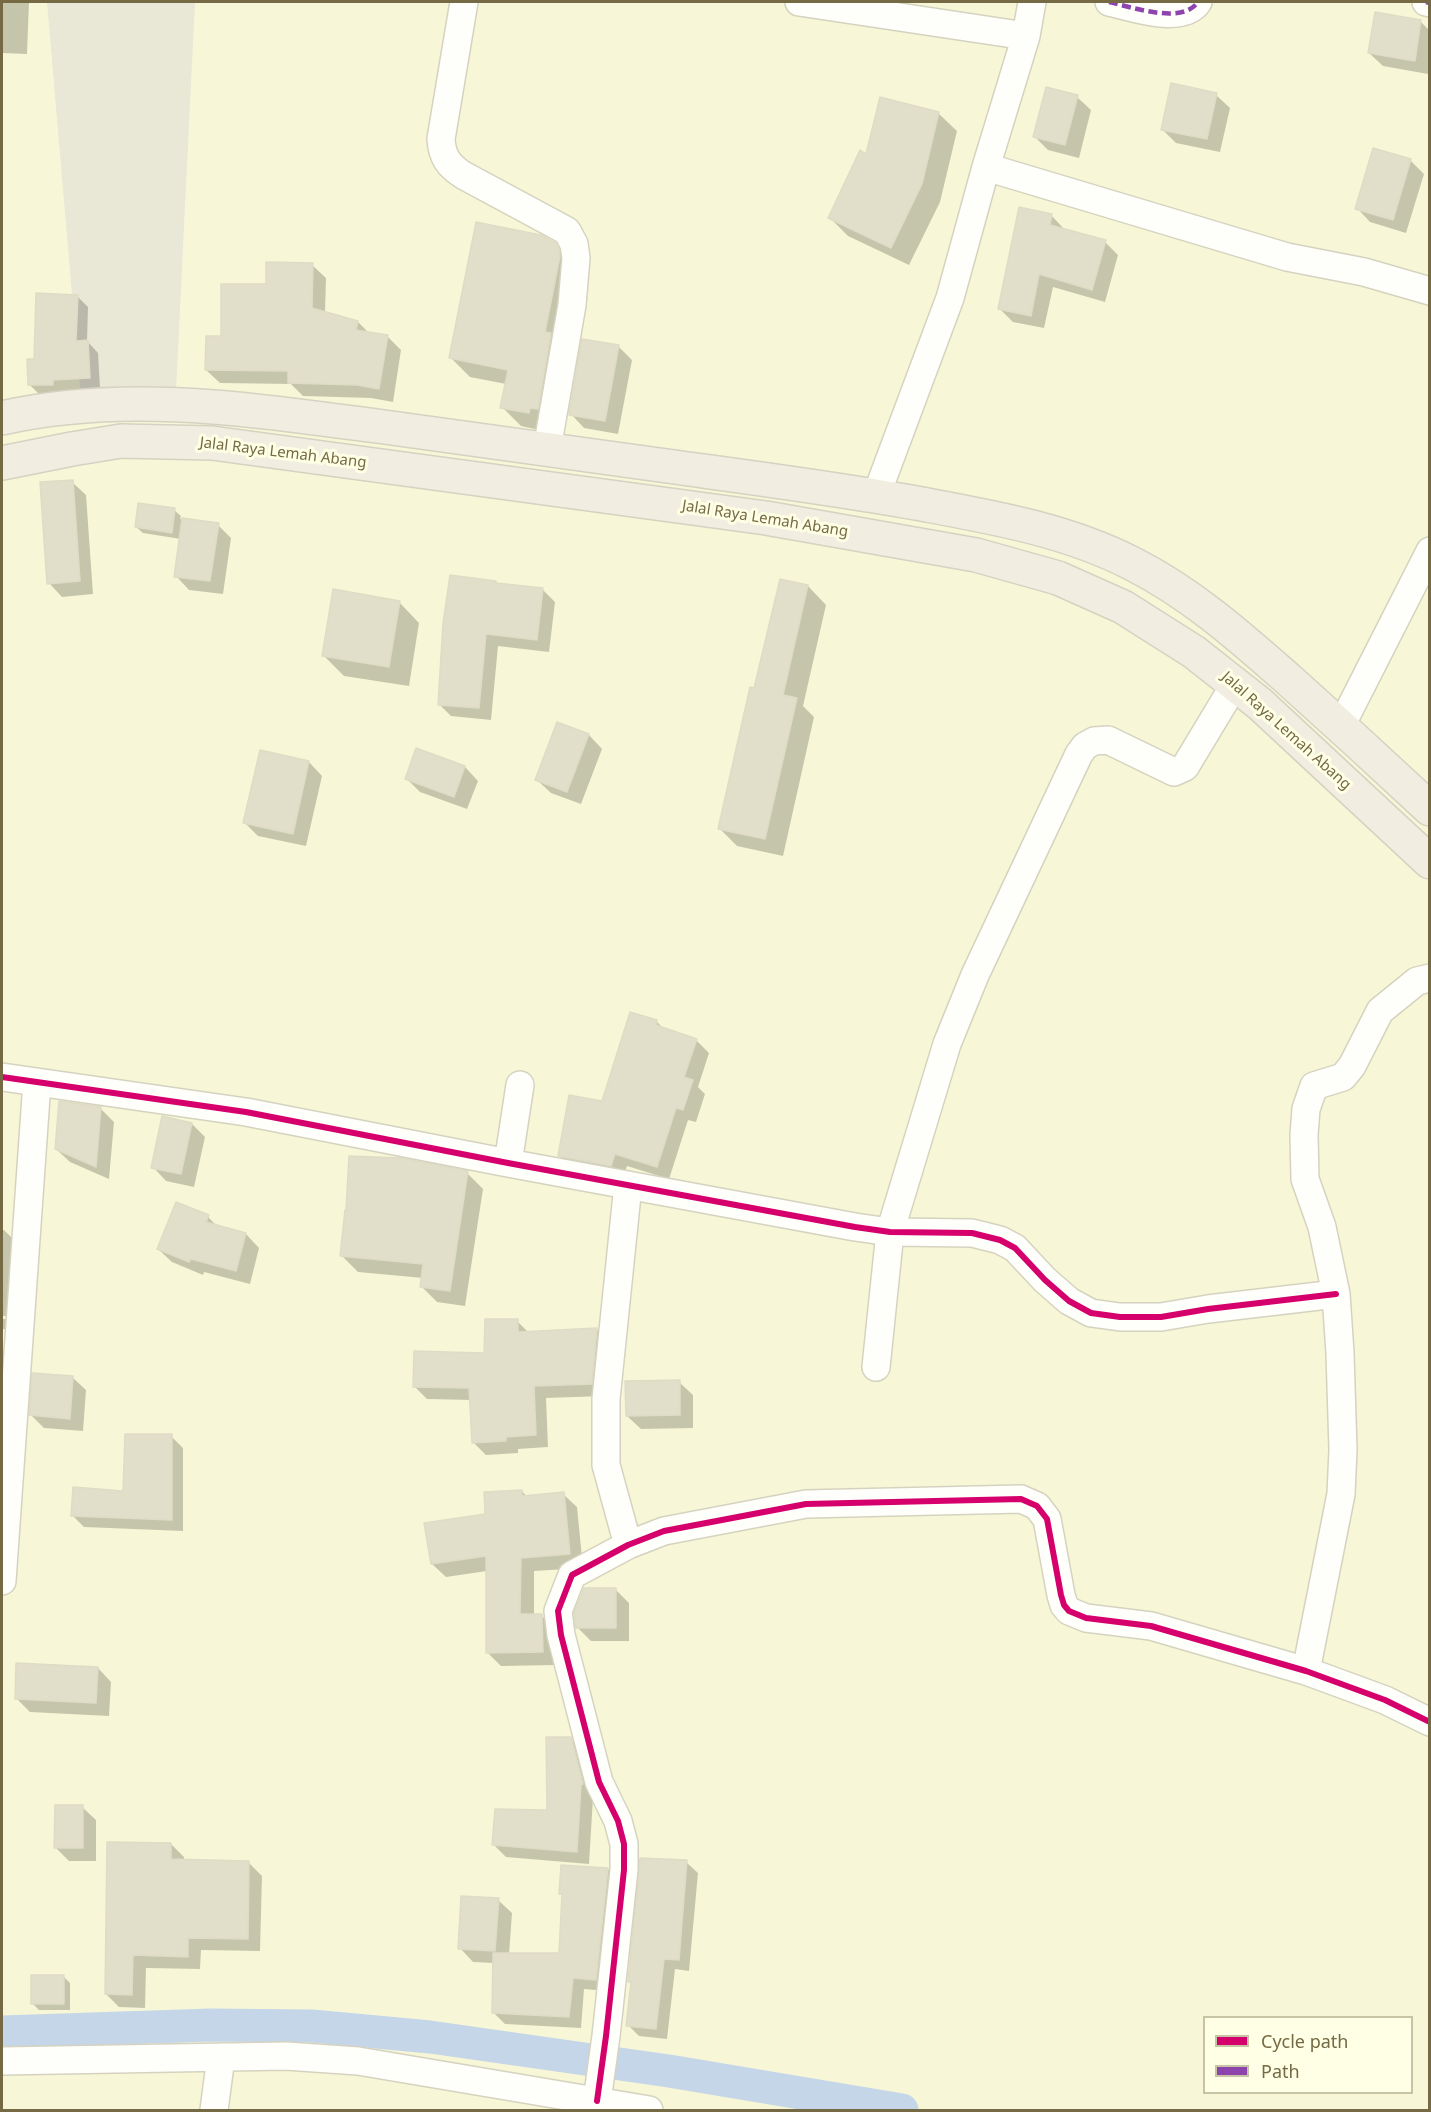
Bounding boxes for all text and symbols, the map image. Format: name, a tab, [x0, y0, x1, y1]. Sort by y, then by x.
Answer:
street label: Jalal Raya Lemah Abang	[199, 434, 367, 472]
street label: Jalal Raya Lemah Abang	[681, 497, 849, 541]
street label: Jalal Raya Lemah Abang	[1218, 668, 1354, 794]
legend	[1203, 2016, 1413, 2094]
text: Cycle path	[1261, 2029, 1348, 2053]
text: Path	[1261, 2059, 1300, 2083]

